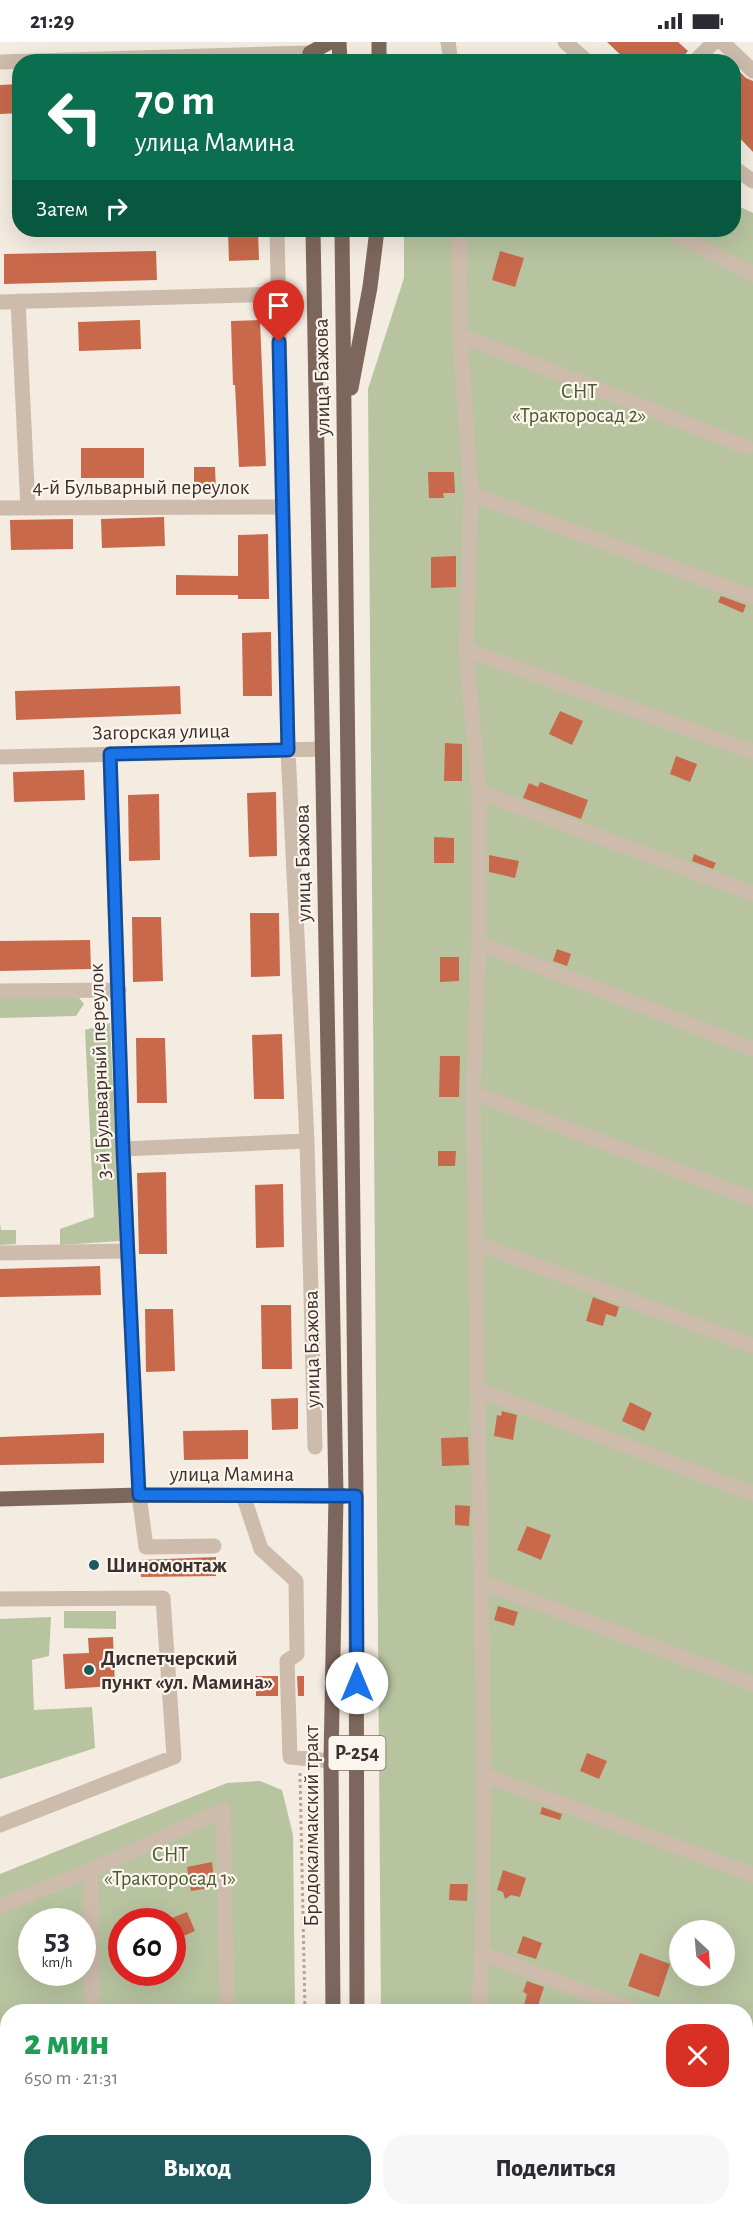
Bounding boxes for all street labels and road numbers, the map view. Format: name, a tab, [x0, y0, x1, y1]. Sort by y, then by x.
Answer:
street label: улица Бажова	[310, 318, 334, 437]
street label: 4-й Бульварный переулок	[33, 477, 250, 498]
street label: Загорская улица	[92, 720, 231, 744]
street label: улица Бажова	[291, 804, 315, 923]
street label: 3-й Бульварный переулок	[86, 963, 114, 1179]
street label: улица Бажова	[300, 1290, 324, 1409]
street label: улица Мамина	[169, 1464, 295, 1485]
street label: Бродокалмакский тракт	[301, 1725, 322, 1927]
road number: Р-254	[328, 1736, 386, 1770]

